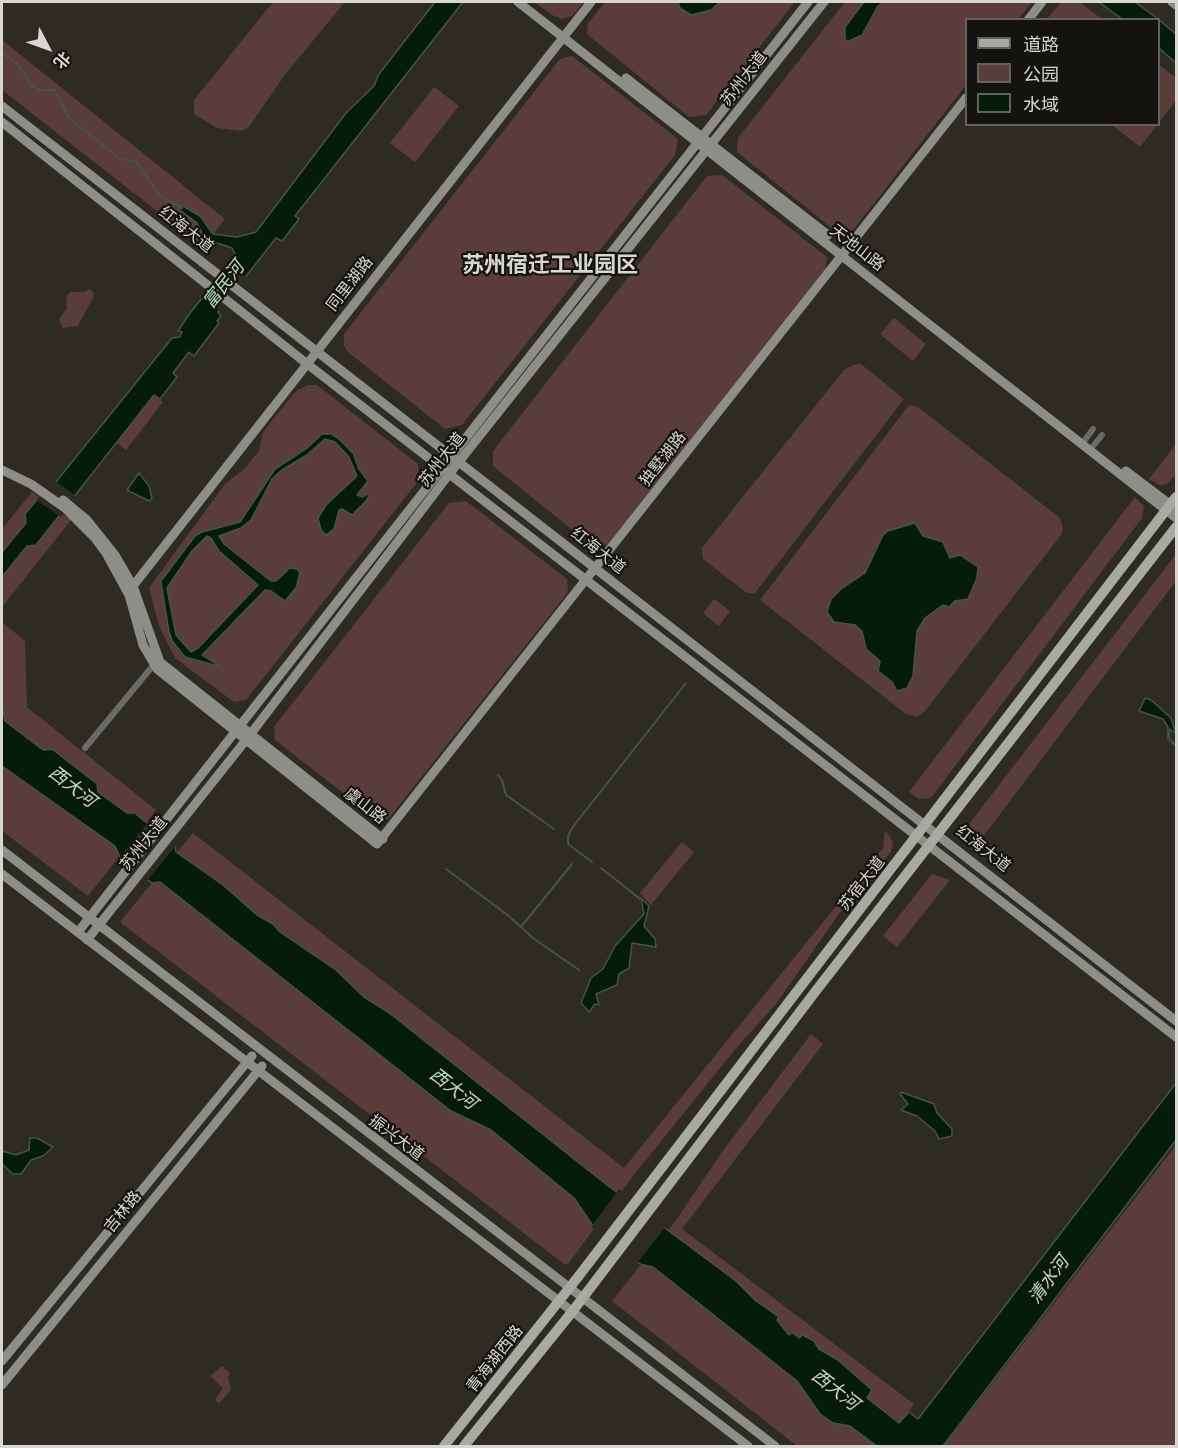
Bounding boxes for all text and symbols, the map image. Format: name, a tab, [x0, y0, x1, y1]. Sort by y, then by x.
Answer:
north arrow	[18, 18, 78, 78]
legend	[965, 18, 1160, 126]
text: 道路	[1023, 34, 1059, 56]
text: 北	[50, 48, 74, 72]
street label: 苏州大道	[717, 48, 771, 110]
text: 公园	[1023, 64, 1059, 86]
text: 水域	[1023, 94, 1059, 116]
street label: 红海大道	[155, 203, 217, 257]
street label: 天池山路	[826, 221, 888, 275]
street label: 同里湖路	[323, 253, 377, 315]
district label: 苏州宿迁工业园区	[462, 253, 638, 279]
water label: 富民河	[199, 257, 249, 313]
street label: 独墅湖路	[636, 428, 690, 490]
street label: 苏州大道	[415, 429, 469, 491]
street label: 红海大道	[567, 524, 629, 578]
water label: 西大河	[44, 762, 100, 812]
street label: 虞山路	[340, 784, 390, 828]
street label: 苏州大道	[116, 813, 172, 875]
street label: 红海大道	[952, 822, 1014, 876]
street label: 苏宿大道	[835, 853, 889, 915]
water label: 西大河	[425, 1064, 481, 1114]
street label: 振兴大道	[365, 1111, 427, 1165]
street label: 吉林路	[100, 1187, 146, 1237]
water label: 清水河	[1024, 1252, 1074, 1308]
street label: 青海湖西路	[463, 1322, 527, 1396]
water label: 西大河	[807, 1365, 863, 1415]

